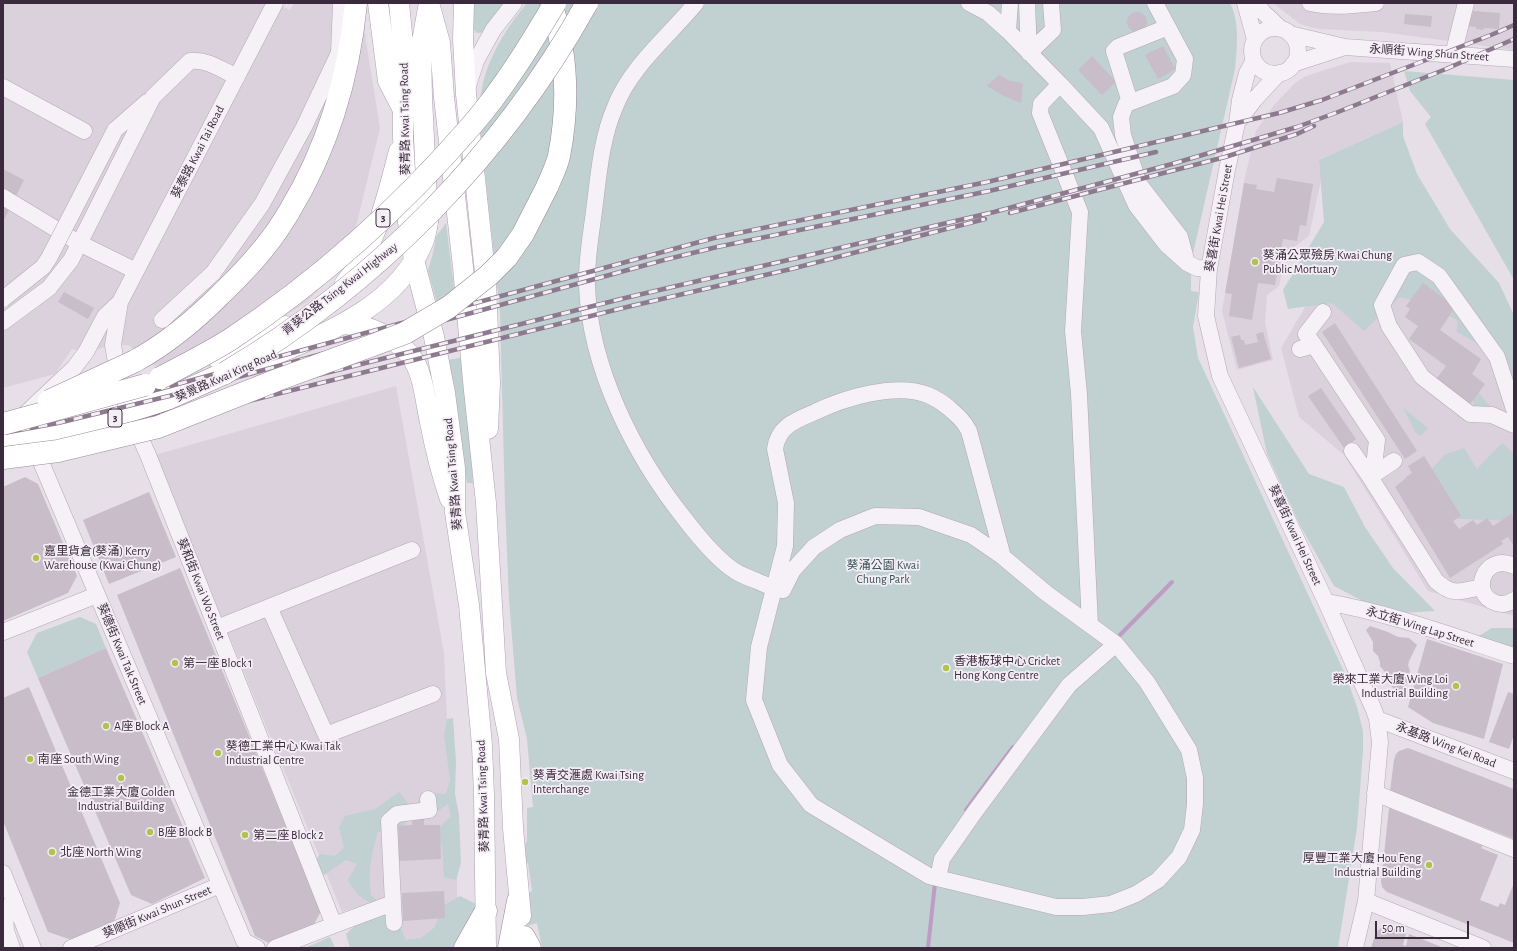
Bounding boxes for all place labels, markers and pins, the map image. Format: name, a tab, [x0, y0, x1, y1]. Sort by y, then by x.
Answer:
place label: 葵涌公眾殮房 Kwai Chung Public Mortuary	[1263, 248, 1392, 276]
marker: 葵涌公眾殮房 Kwai Chung Public Mortuary	[1250, 257, 1260, 267]
place label: 嘉里貨倉(葵涌) Kerry Warehouse (Kwai Chung)	[44, 544, 161, 572]
marker: 嘉里貨倉(葵涌) Kerry Warehouse (Kwai Chung)	[31, 553, 41, 563]
place label: 香港板球中心 Cricket Hong Kong Centre	[954, 654, 1060, 682]
place label: 第一座 Block 1	[183, 656, 252, 670]
marker: 第一座 Block 1	[170, 658, 180, 668]
marker: 香港板球中心 Cricket Hong Kong Centre	[941, 663, 951, 673]
place label: 榮來工業大廈 Wing Loi Industrial Building	[1333, 672, 1448, 700]
marker: 榮來工業大廈 Wing Loi Industrial Building	[1451, 681, 1461, 691]
place label: A座 Block A	[114, 719, 169, 733]
marker: A座 Block A	[101, 721, 111, 731]
place label: 葵德工業中心 Kwai Tak Industrial Centre	[226, 739, 341, 767]
marker: 葵德工業中心 Kwai Tak Industrial Centre	[213, 748, 223, 758]
place label: 南座 South Wing	[38, 752, 119, 766]
marker: 南座 South Wing	[25, 754, 35, 764]
place label: 葵青交滙處 Kwai Tsing Interchange	[533, 768, 644, 796]
marker: 金德工業大廈 Golden Industrial Building	[116, 773, 126, 783]
marker: 葵青交滙處 Kwai Tsing Interchange	[520, 777, 530, 787]
place label: 金德工業大廈 Golden Industrial Building	[67, 785, 175, 813]
place label: B座 Block B	[158, 825, 212, 839]
marker: B座 Block B	[145, 827, 155, 837]
place label: 第二座 Block 2	[253, 828, 324, 842]
marker: 第二座 Block 2	[240, 830, 250, 840]
place label: 北座 North Wing	[60, 845, 141, 859]
marker: 北座 North Wing	[47, 847, 57, 857]
place label: 厚豐工業大廈 Hou Feng Industrial Building	[1303, 851, 1421, 879]
marker: 厚豐工業大廈 Hou Feng Industrial Building	[1424, 860, 1434, 870]

